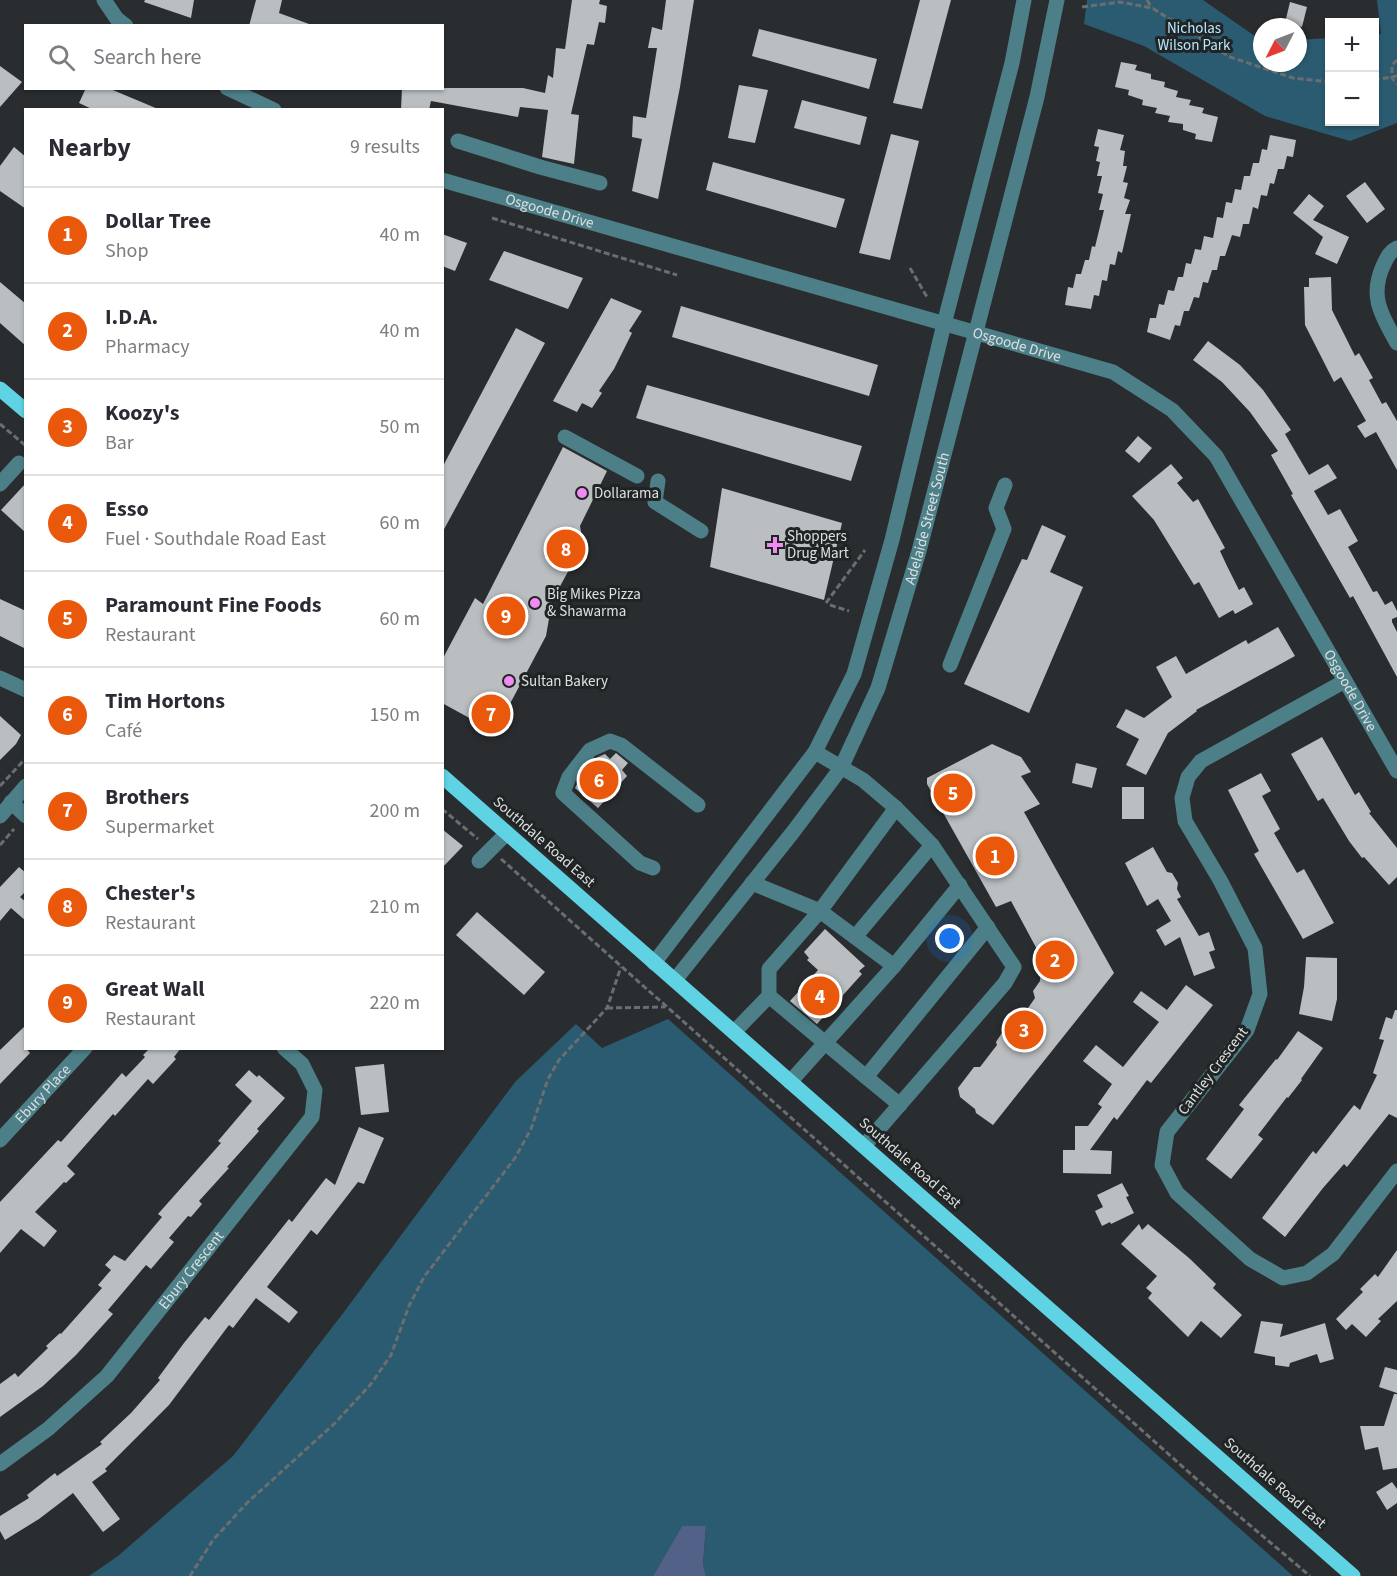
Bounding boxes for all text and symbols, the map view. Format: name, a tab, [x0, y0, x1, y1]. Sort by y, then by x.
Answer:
park label: Nicholas Wilson Park	[1158, 18, 1231, 56]
north arrow	[1253, 18, 1307, 72]
map controls	[1325, 18, 1379, 126]
button: +	[1325, 18, 1379, 72]
search box	[24, 24, 444, 90]
icon: search	[45, 41, 78, 74]
text: Search here	[93, 41, 201, 73]
button: −	[1325, 72, 1379, 126]
text: Nearby	[48, 129, 131, 166]
text: 9 results	[350, 133, 420, 161]
street label: Osgoode Drive	[503, 188, 596, 233]
text: Dollar Tree	[105, 205, 211, 237]
text: 1	[62, 221, 73, 249]
text: 40 m	[380, 221, 420, 249]
text: Shop	[105, 237, 149, 265]
text: I.D.A.	[105, 301, 158, 333]
text: 2	[62, 317, 73, 345]
text: 40 m	[380, 317, 420, 345]
street label: Osgoode Drive	[970, 322, 1064, 367]
text: Pharmacy	[105, 333, 189, 361]
text: Koozy's	[105, 397, 180, 429]
text: 3	[62, 413, 73, 441]
text: 50 m	[380, 413, 420, 441]
text: Bar	[105, 429, 134, 457]
street label: Adelaide Street South	[899, 450, 955, 587]
place label: Dollarama	[594, 483, 659, 504]
marker: Dollarama	[575, 486, 589, 500]
text: Esso	[105, 493, 149, 525]
text: 4	[62, 509, 73, 537]
text: 60 m	[380, 509, 420, 537]
text: Fuel · Southdale Road East	[105, 525, 326, 553]
pin: 8	[546, 526, 586, 572]
place label: Shoppers Drug Mart	[787, 526, 849, 564]
marker: Shoppers Drug Mart	[768, 538, 782, 552]
place label: Big Mikes Pizza & Shawarma	[547, 584, 641, 622]
text: Paramount Fine Foods	[105, 589, 322, 621]
pin: 9	[486, 594, 526, 638]
marker: Big Mikes Pizza & Shawarma	[528, 596, 542, 610]
text: 5	[62, 605, 73, 633]
text: 60 m	[380, 605, 420, 633]
text: Restaurant	[105, 621, 196, 649]
street label: Osgoode Drive	[1319, 646, 1382, 735]
place label: Sultan Bakery	[521, 671, 608, 692]
marker: Sultan Bakery	[502, 674, 516, 688]
text: Tim Hortons	[105, 685, 225, 717]
pin: 7	[472, 692, 510, 736]
text: 6	[62, 701, 73, 729]
text: 150 m	[370, 701, 420, 729]
text: Café	[105, 717, 142, 745]
pin: 6	[580, 758, 618, 802]
pin: 5	[934, 770, 972, 816]
text: Brothers	[105, 781, 189, 813]
street label: Southdale Road East	[488, 792, 600, 892]
text: 7	[62, 797, 73, 825]
text: 200 m	[370, 797, 420, 825]
text: Supermarket	[105, 813, 214, 841]
pin: 1	[976, 834, 1014, 878]
text: Chester's	[105, 877, 195, 909]
text: 8	[62, 893, 73, 921]
text: 210 m	[370, 893, 420, 921]
text: Restaurant	[105, 909, 196, 937]
your location	[935, 924, 964, 953]
pin: 2	[1036, 938, 1074, 982]
text: Great Wall	[105, 973, 205, 1005]
pin: 4	[800, 974, 840, 1018]
text: 9	[62, 989, 73, 1017]
text: 220 m	[370, 989, 420, 1017]
text: Restaurant	[105, 1005, 196, 1033]
pin: 3	[1004, 1008, 1044, 1052]
street label: Cantley Crescent	[1173, 1023, 1253, 1119]
street label: Ebury Place	[10, 1059, 76, 1128]
street label: Southdale Road East	[854, 1113, 966, 1213]
street label: Ebury Crescent	[153, 1226, 229, 1314]
street label: Southdale Road East	[1219, 1433, 1331, 1533]

